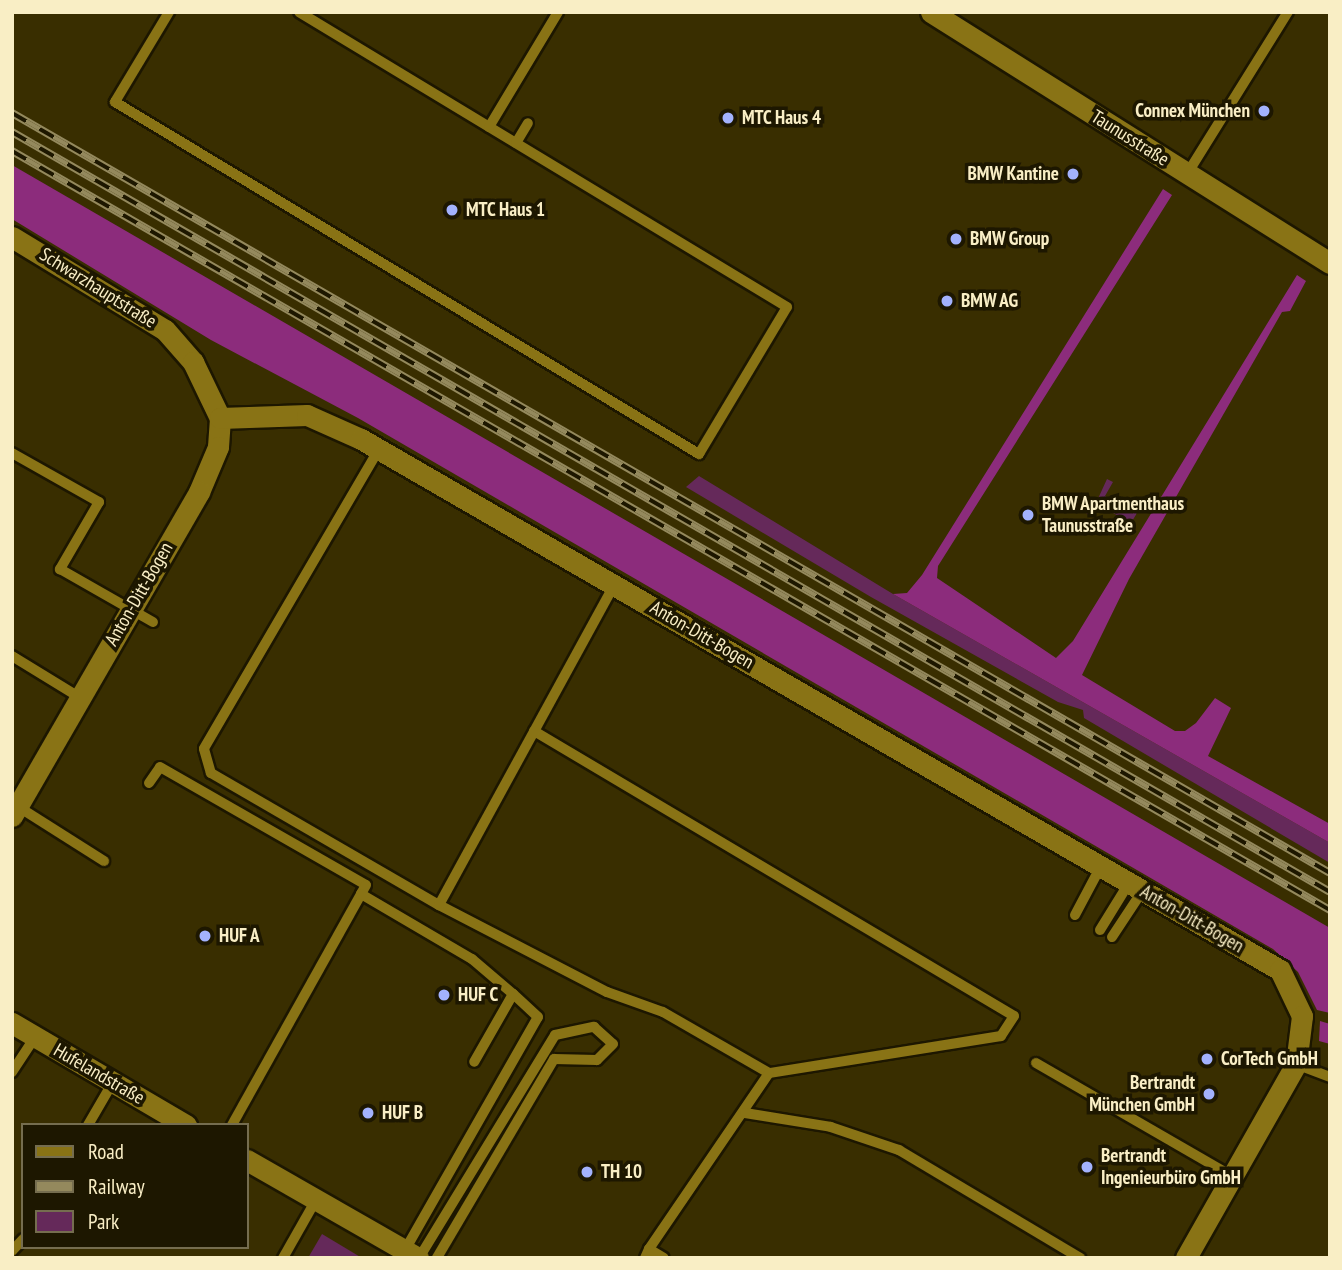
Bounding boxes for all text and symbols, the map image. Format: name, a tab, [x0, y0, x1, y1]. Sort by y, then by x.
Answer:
place label: Connex München	[1135, 100, 1250, 122]
marker: Connex München	[1256, 103, 1272, 119]
street label: Taunusstraße	[1087, 105, 1173, 171]
place label: MTC Haus 4	[742, 107, 822, 129]
marker: MTC Haus 4	[720, 110, 736, 126]
place label: BMW Kantine	[967, 163, 1059, 185]
marker: BMW Kantine	[1065, 166, 1081, 182]
place label: MTC Haus 1	[466, 199, 546, 221]
marker: MTC Haus 1	[444, 202, 460, 218]
place label: BMW Group	[970, 228, 1050, 250]
marker: BMW Group	[948, 231, 964, 247]
street label: Schwarzhauptstraße	[35, 243, 161, 333]
place label: BMW AG	[961, 290, 1019, 312]
marker: BMW AG	[939, 293, 955, 309]
place label: BMW Apartmenthaus Taunusstraße	[1042, 493, 1185, 537]
marker: BMW Apartmenthaus Taunusstraße	[1020, 507, 1036, 523]
street label: Anton-Ditt-Bogen	[100, 538, 178, 650]
street label: Anton-Ditt-Bogen	[646, 596, 758, 674]
street label: Anton-Ditt-Bogen	[1136, 880, 1248, 958]
place label: HUF A	[219, 925, 260, 947]
marker: HUF A	[197, 928, 213, 944]
place label: HUF C	[458, 984, 498, 1006]
marker: HUF C	[436, 987, 452, 1003]
street label: Hufelandstraße	[49, 1039, 149, 1109]
place label: CorTech GmbH	[1221, 1048, 1318, 1070]
marker: CorTech GmbH	[1199, 1051, 1215, 1067]
place label: Bertrandt München GmbH	[1089, 1072, 1195, 1116]
marker: Bertrandt München GmbH	[1201, 1086, 1217, 1102]
place label: HUF B	[382, 1102, 423, 1124]
marker: HUF B	[360, 1105, 376, 1121]
legend	[21, 1123, 248, 1249]
text: Road	[88, 1138, 124, 1165]
place label: Bertrandt Ingenieurbüro GmbH	[1101, 1145, 1241, 1189]
marker: Bertrandt Ingenieurbüro GmbH	[1079, 1159, 1095, 1175]
place label: TH 10	[601, 1161, 642, 1183]
marker: TH 10	[579, 1164, 595, 1180]
text: Railway	[88, 1173, 145, 1200]
text: Park	[88, 1208, 119, 1235]

